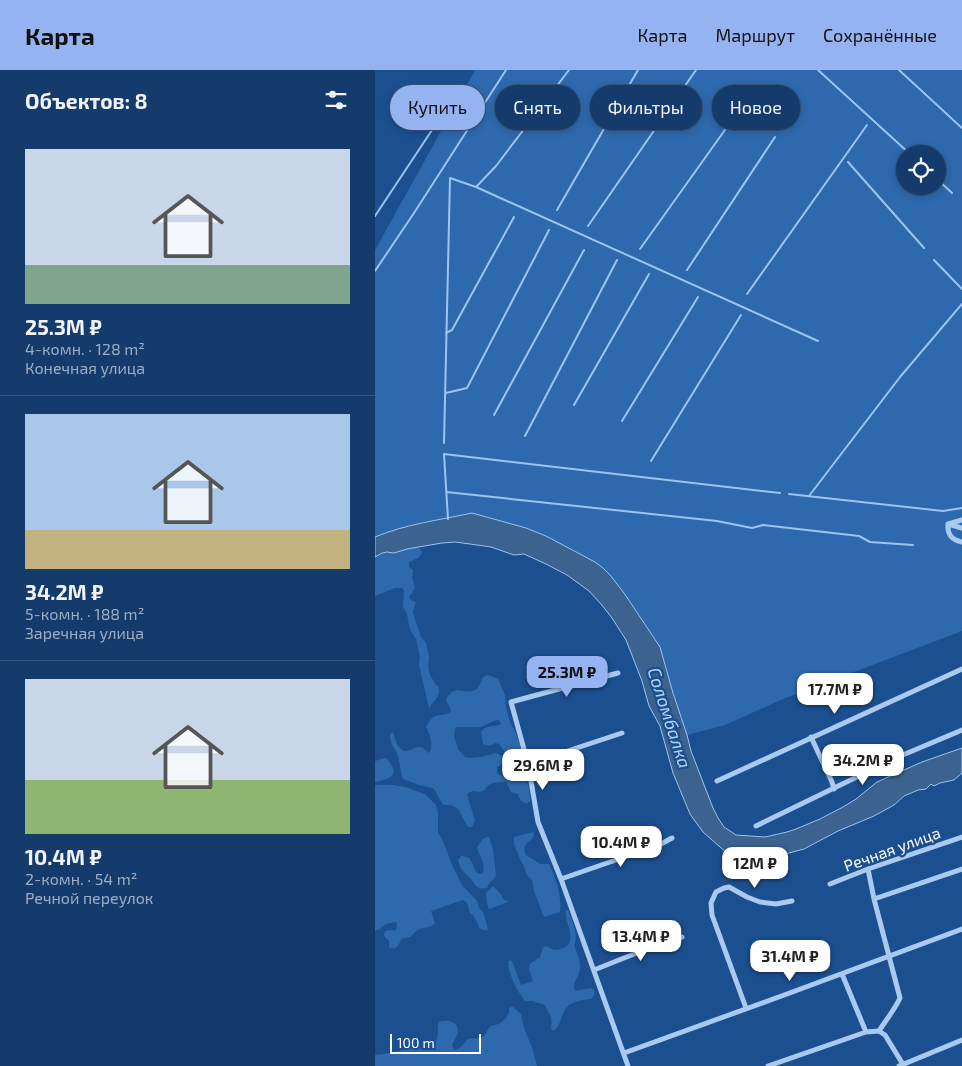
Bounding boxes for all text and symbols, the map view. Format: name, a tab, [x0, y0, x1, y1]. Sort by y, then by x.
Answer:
text: Карта	[25, 21, 95, 50]
text: Карта	[637, 24, 687, 46]
text: Маршрут	[715, 24, 795, 46]
text: Сохранённые	[823, 24, 937, 46]
chip: Купить	[390, 85, 485, 130]
chip: Снять	[495, 85, 580, 130]
chip: Фильтры	[590, 85, 702, 130]
chip: Новое	[712, 85, 800, 130]
icon: filters	[322, 86, 350, 114]
text: Объектов: 8	[25, 88, 148, 113]
map controls	[896, 145, 946, 195]
button: locate	[896, 145, 946, 195]
icon: home	[143, 181, 233, 271]
text: 25.3M ₽	[25, 314, 102, 339]
text: 4-комн. · 128 m²	[25, 339, 145, 358]
text: Конечная улица	[25, 358, 145, 377]
icon: home	[143, 447, 233, 537]
text: 34.2M ₽	[25, 579, 104, 604]
text: 5-комн. · 188 m²	[25, 604, 144, 623]
text: Заречная улица	[25, 623, 144, 642]
pin: 25.3M ₽	[521, 656, 613, 698]
text: 25.3M ₽	[538, 662, 596, 681]
water label: Соломбалка	[643, 665, 697, 771]
pin: 17.7M ₽	[789, 672, 881, 715]
text: 17.7M ₽	[808, 679, 862, 698]
icon: home	[143, 712, 233, 802]
pin: 34.2M ₽	[817, 744, 909, 786]
pin: 29.6M ₽	[497, 748, 589, 791]
text: 34.2M ₽	[833, 750, 893, 769]
text: 29.6M ₽	[513, 755, 573, 774]
street label: Речная улица	[841, 822, 943, 876]
pin: 10.4M ₽	[575, 826, 667, 868]
text: 10.4M ₽	[592, 832, 650, 851]
text: 10.4M ₽	[25, 844, 102, 869]
pin: 12M ₽	[720, 846, 790, 889]
text: 12M ₽	[733, 853, 777, 872]
text: 2-комн. · 54 m²	[25, 869, 137, 888]
text: Речной переулок	[25, 888, 153, 907]
pin: 13.4M ₽	[595, 920, 687, 962]
text: 13.4M ₽	[612, 926, 670, 945]
pin: 31.4M ₽	[744, 940, 836, 982]
text: 31.4M ₽	[761, 946, 819, 965]
scale bar	[390, 1031, 481, 1054]
text: 100 m	[397, 1034, 435, 1051]

